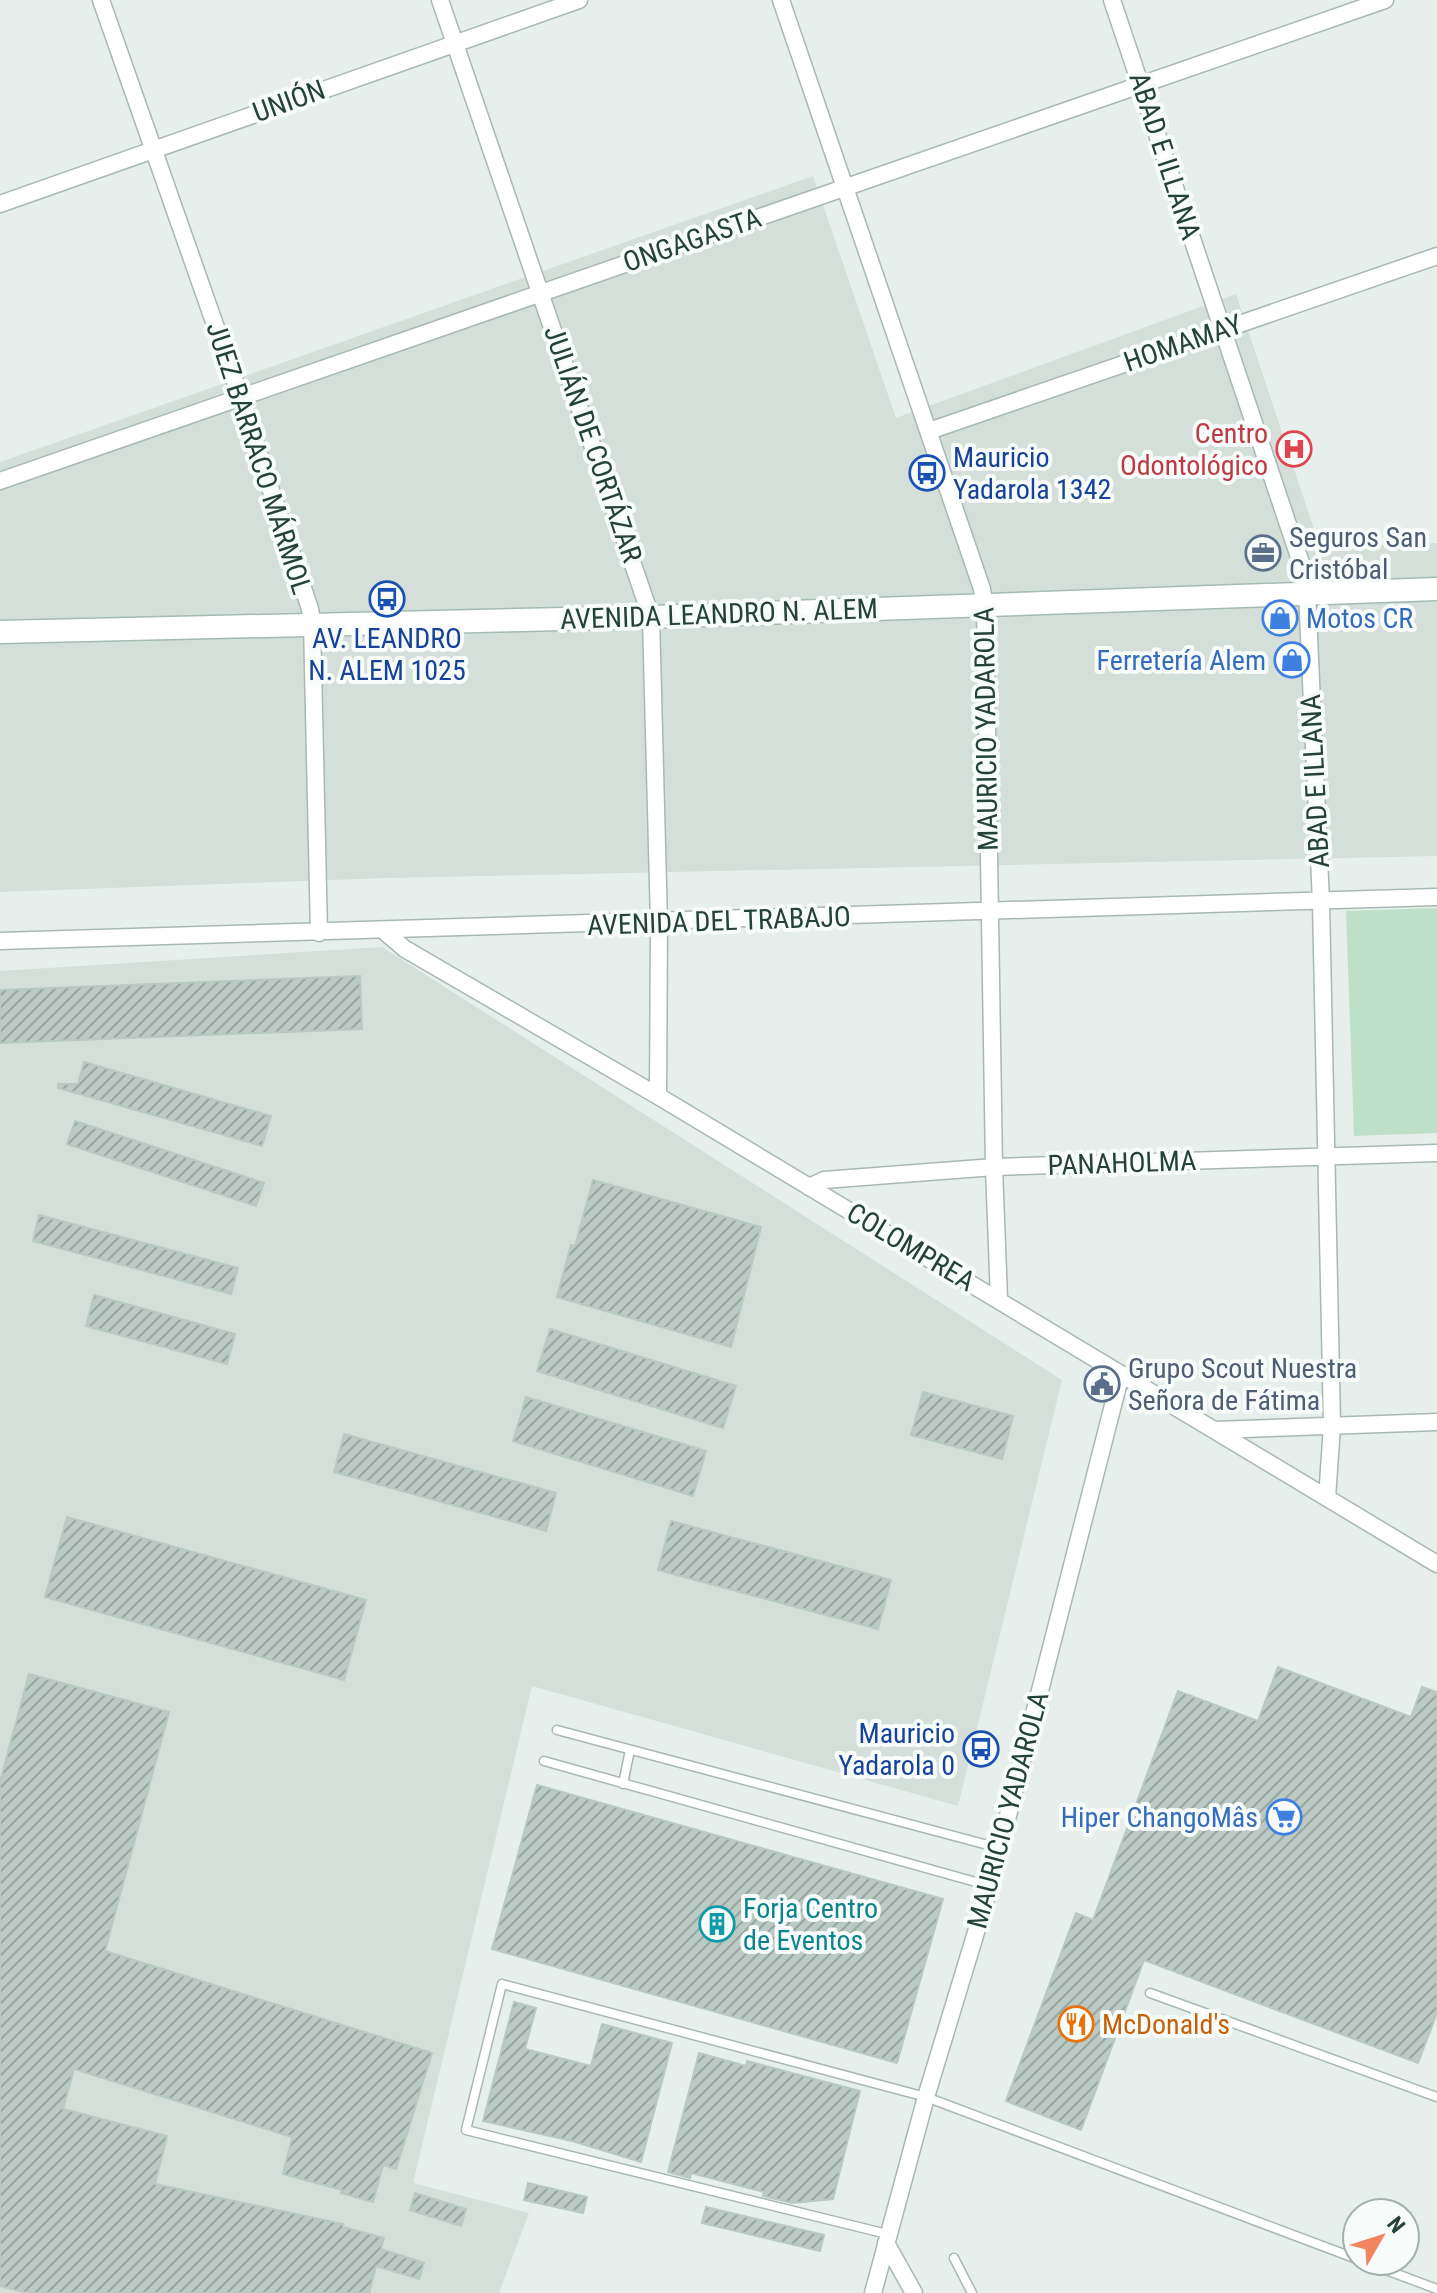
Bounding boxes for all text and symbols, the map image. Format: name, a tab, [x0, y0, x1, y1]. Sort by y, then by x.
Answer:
street label: ABAD E ILLANA	[1122, 68, 1208, 244]
street label: UNIÓN	[248, 73, 330, 129]
street label: ONGAGASTA	[619, 201, 765, 279]
street label: HOMAMAY	[1120, 307, 1247, 379]
street label: JUEZ BARRACO MÁRMOL	[199, 318, 319, 598]
street label: JULIÁN DE CORTÁZAR	[537, 321, 649, 567]
place label: Centro Odontológico	[1120, 417, 1268, 482]
hospital icon: Centro Odontológico	[1275, 430, 1313, 468]
place label: Mauricio Yadarola 1342	[953, 441, 1111, 506]
bus stop icon: Mauricio Yadarola 1342	[908, 454, 946, 492]
place label: Seguros San Cristóbal	[1289, 521, 1427, 586]
office icon: Seguros San Cristóbal	[1244, 534, 1282, 572]
bus stop icon: AV. LEANDRO N. ALEM 1025	[368, 580, 406, 618]
street label: AVENIDA LEANDRO N. ALEM	[560, 592, 878, 636]
shop icon: Motos CR	[1261, 599, 1299, 637]
place label: Motos CR	[1306, 602, 1413, 635]
street label: MAURICIO YADAROLA	[967, 607, 1005, 851]
place label: AV. LEANDRO N. ALEM 1025	[308, 622, 466, 687]
shop icon: Ferretería Alem	[1273, 641, 1311, 679]
place label: Ferretería Alem	[1097, 644, 1266, 677]
street label: ABAD E ILLANA	[1294, 693, 1336, 869]
street label: AVENIDA DEL TRABAJO	[587, 900, 851, 942]
street label: PANAHOLMA	[1047, 1144, 1197, 1182]
street label: COLOMPREA	[841, 1196, 981, 1298]
place label: Grupo Scout Nuestra Señora de Fátima	[1128, 1352, 1357, 1417]
public building icon: Grupo Scout Nuestra Señora de Fátima	[1083, 1365, 1121, 1403]
street label: MAURICIO YADAROLA	[961, 1688, 1055, 1932]
place label: Mauricio Yadarola 0	[838, 1717, 955, 1782]
bus stop icon: Mauricio Yadarola 0	[962, 1730, 1000, 1768]
supermarket icon: Hiper ChangoMâs	[1265, 1798, 1303, 1836]
place label: Hiper ChangoMâs	[1061, 1801, 1258, 1834]
place label: Forja Centro de Eventos	[743, 1892, 878, 1957]
building icon: Forja Centro de Eventos	[698, 1905, 736, 1943]
restaurant icon: McDonald's	[1057, 2005, 1095, 2043]
place label: McDonald's	[1102, 2008, 1230, 2041]
north arrow	[1341, 2197, 1421, 2277]
text: N	[1382, 2212, 1410, 2238]

